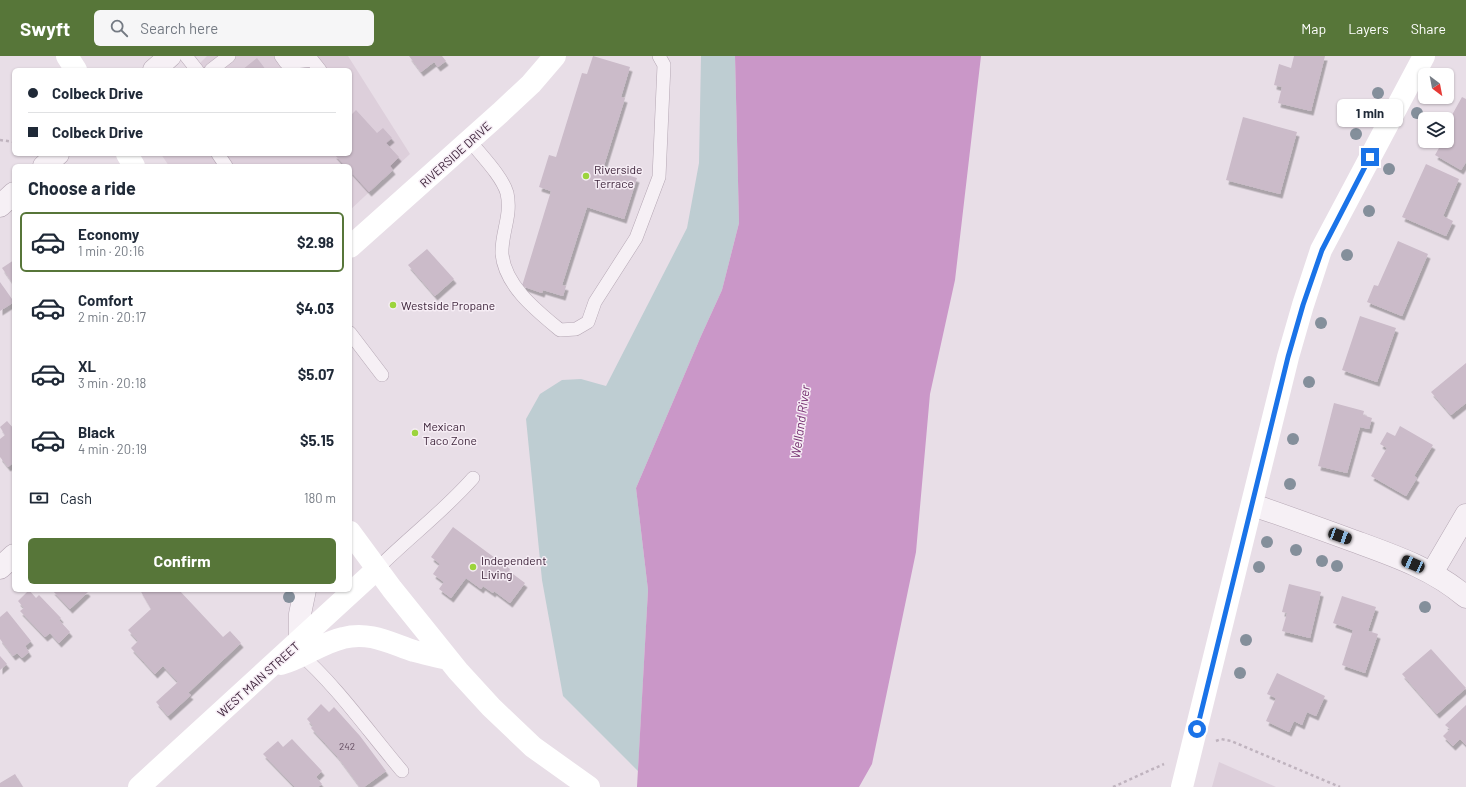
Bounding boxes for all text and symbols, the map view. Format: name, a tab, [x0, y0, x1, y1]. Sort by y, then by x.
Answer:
search box	[94, 10, 374, 46]
text: Swyft	[20, 17, 70, 40]
icon: search	[108, 17, 130, 39]
text: Search here	[140, 19, 218, 37]
text: Map	[1301, 20, 1326, 37]
text: Layers	[1348, 20, 1389, 37]
text: Share	[1411, 20, 1446, 37]
north arrow	[1418, 68, 1454, 104]
map controls	[1418, 68, 1454, 148]
text: Colbeck Drive	[52, 84, 143, 102]
callout: 1 min	[1337, 99, 1403, 127]
text: 1 min	[1356, 105, 1384, 121]
button: layers	[1418, 112, 1454, 148]
street label: RIVERSIDE DRIVE	[416, 118, 494, 190]
text: Colbeck Drive	[52, 123, 143, 141]
route end	[1361, 148, 1379, 166]
place label: Riverside Terrace	[594, 162, 642, 190]
marker: Riverside Terrace	[581, 171, 591, 181]
text: Choose a ride	[28, 177, 136, 199]
icon: car	[30, 224, 66, 260]
text: Economy	[78, 225, 139, 243]
text: $2.98	[297, 233, 334, 251]
text: 1 min · 20:16	[78, 243, 144, 259]
icon: car	[30, 290, 66, 326]
text: Comfort	[78, 291, 133, 309]
place label: Westside Propane	[401, 298, 495, 312]
text: $4.03	[296, 299, 334, 317]
marker: Westside Propane	[388, 300, 398, 310]
text: 2 min · 20:17	[78, 309, 146, 325]
icon: car	[30, 356, 66, 392]
text: XL	[78, 357, 96, 375]
text: $5.07	[298, 365, 334, 383]
text: 3 min · 20:18	[78, 375, 146, 391]
water label: Welland River	[787, 384, 813, 460]
place label: Mexican Taco Zone	[423, 419, 477, 447]
icon: car	[30, 422, 66, 458]
text: Black	[78, 423, 115, 441]
marker: Mexican Taco Zone	[410, 428, 420, 438]
text: $5.15	[300, 431, 334, 449]
text: 4 min · 20:19	[78, 441, 147, 457]
icon: cash	[28, 487, 50, 509]
text: Cash	[60, 489, 92, 507]
text: 180 m	[304, 490, 336, 506]
car	[1327, 526, 1353, 546]
button: Confirm	[28, 538, 336, 584]
place label: Independent Living	[481, 553, 547, 581]
car	[1400, 554, 1426, 574]
marker: Independent Living	[468, 562, 478, 572]
street label: WEST MAIN STREET	[214, 638, 302, 719]
route start	[1188, 720, 1206, 738]
house number: 242	[339, 740, 355, 752]

